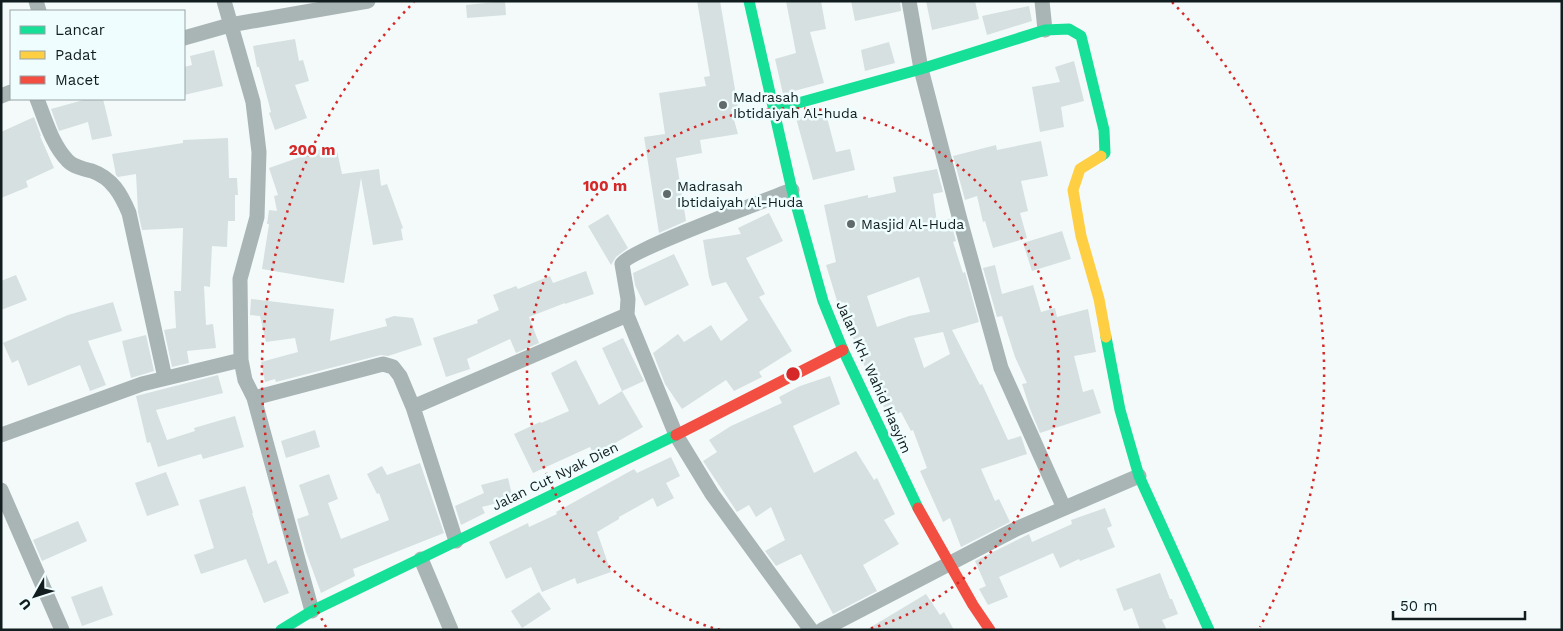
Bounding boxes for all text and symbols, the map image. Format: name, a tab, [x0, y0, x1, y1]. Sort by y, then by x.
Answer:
legend	[10, 10, 185, 100]
text: Lancar	[55, 21, 105, 39]
text: Padat	[55, 46, 97, 64]
text: Macet	[55, 71, 100, 89]
place label: Madrasah Ibtidaiyah Al-huda	[733, 89, 858, 121]
marker: Madrasah Ibtidaiyah Al-huda	[717, 99, 729, 111]
text: 200 m	[289, 141, 335, 159]
text: 100 m	[583, 177, 627, 195]
place label: Madrasah Ibtidaiyah Al-Huda	[677, 178, 803, 210]
marker: Madrasah Ibtidaiyah Al-Huda	[661, 188, 673, 200]
place label: Masjid Al-Huda	[861, 216, 964, 232]
marker: Masjid Al-Huda	[845, 218, 857, 230]
street label: Jalan KH. Wahid Hasyim	[833, 298, 915, 456]
centre of rings	[784, 365, 802, 383]
street label: Jalan Cut Nyak Dien	[489, 439, 621, 513]
north arrow	[10, 571, 60, 621]
scale bar	[1393, 588, 1526, 620]
text: U	[16, 595, 34, 613]
text: 50 m	[1400, 597, 1437, 615]

